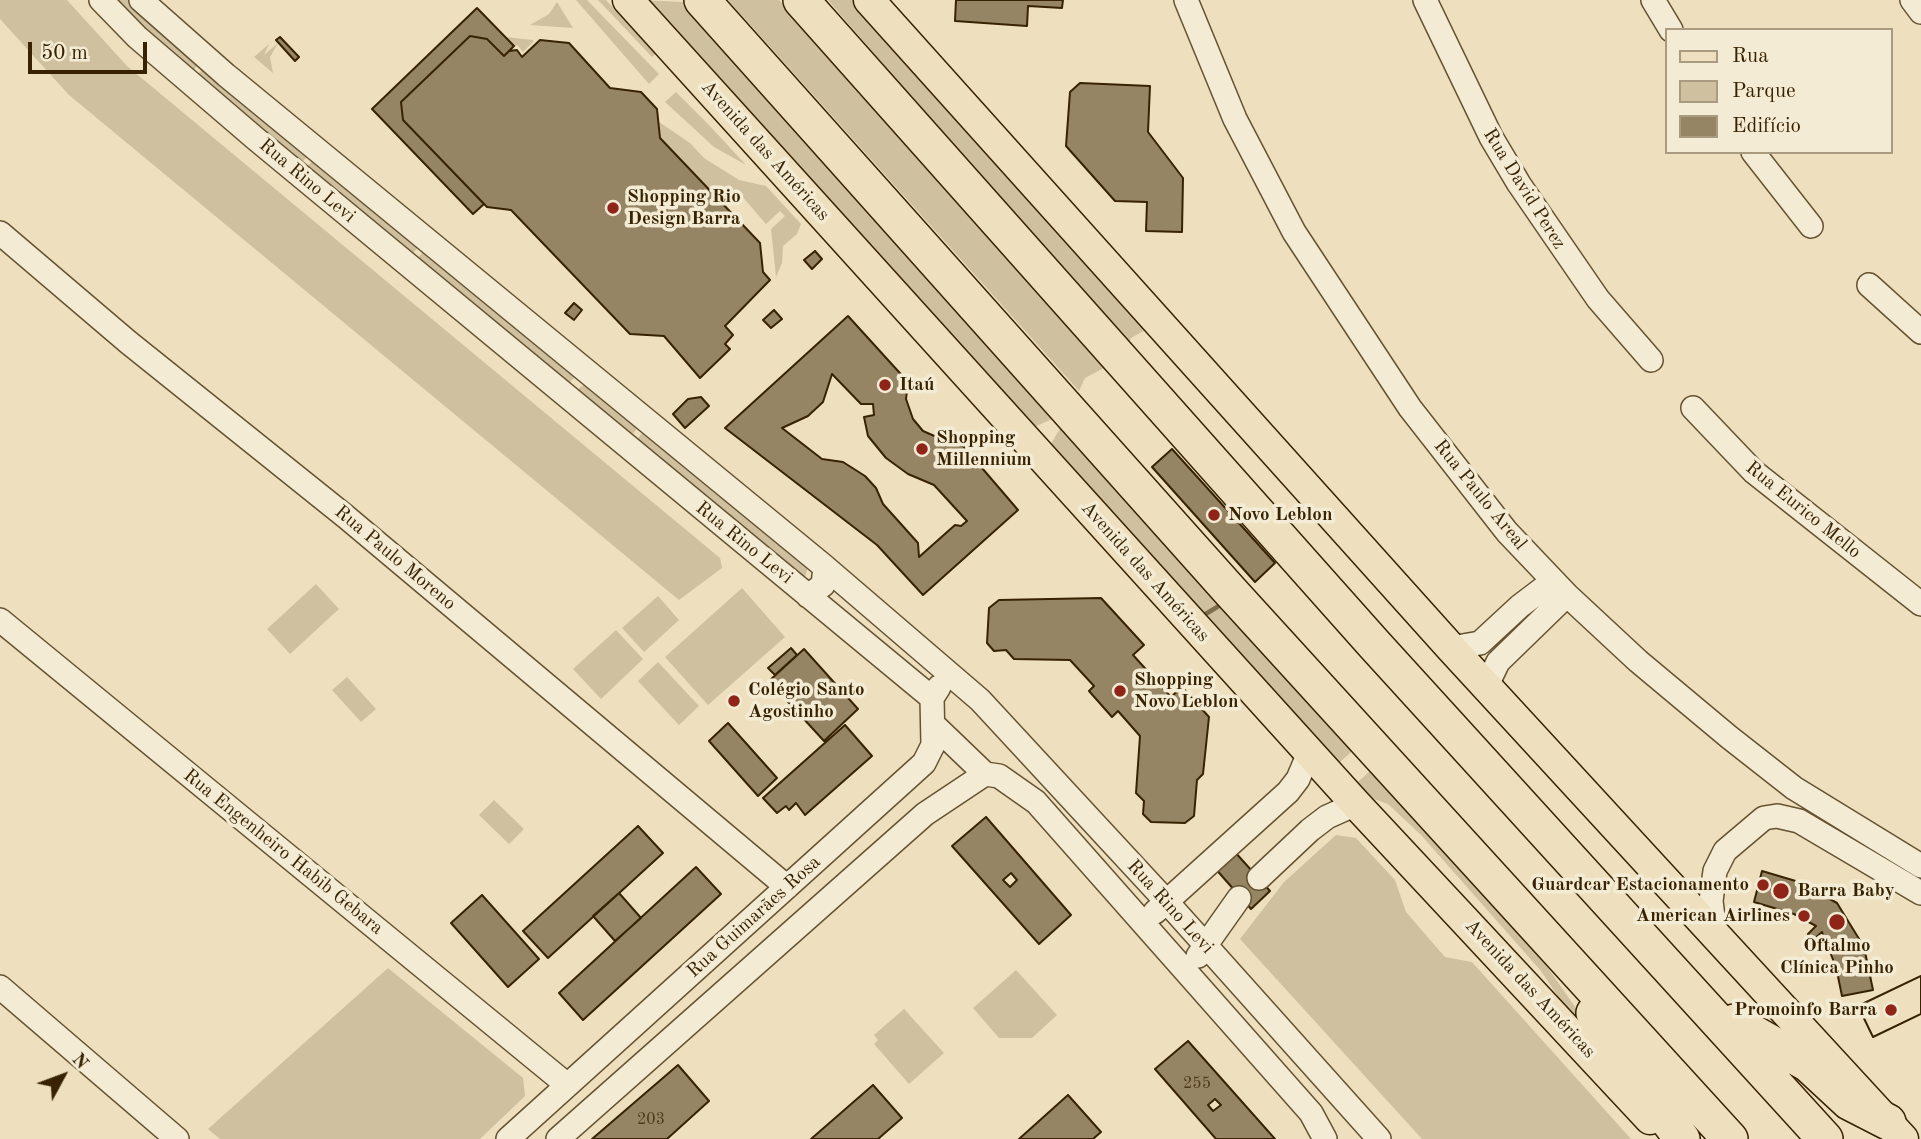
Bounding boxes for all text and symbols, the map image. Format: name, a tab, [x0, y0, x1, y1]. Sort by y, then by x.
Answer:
scale bar	[32, 28, 150, 72]
legend	[1666, 28, 1893, 154]
text: 50 m	[41, 43, 88, 64]
text: Rua	[1732, 46, 1769, 67]
street label: Avenida das Américas	[696, 76, 834, 226]
text: Parque	[1732, 81, 1796, 102]
text: Edifício	[1732, 116, 1801, 137]
street label: Rua David Perez	[1478, 124, 1570, 254]
street label: Rua Rino Levi	[254, 134, 360, 228]
place label: Shopping Rio Design Barra	[627, 186, 741, 230]
marker: Shopping Rio Design Barra	[605, 200, 621, 216]
place label: Itaú	[899, 374, 934, 396]
marker: Itaú	[877, 377, 893, 393]
place label: Shopping Millennium	[936, 427, 1032, 471]
street label: Rua Paulo Areal	[1429, 435, 1531, 555]
marker: Shopping Millennium	[914, 441, 930, 457]
street label: Rua Eurico Mello	[1741, 456, 1865, 564]
street label: Rua Rino Levi	[691, 497, 797, 589]
street label: Avenida das Américas	[1076, 497, 1214, 647]
street label: Rua Paulo Moreno	[330, 501, 460, 615]
place label: Novo Leblon	[1228, 504, 1332, 526]
marker: Novo Leblon	[1206, 507, 1222, 523]
place label: Shopping Novo Leblon	[1134, 669, 1238, 713]
place label: Colégio Santo Agostinho	[748, 679, 864, 723]
marker: Shopping Novo Leblon	[1112, 683, 1128, 699]
marker: Colégio Santo Agostinho	[726, 693, 742, 709]
street label: Rua Engenheiro Habib Gebara	[178, 764, 388, 940]
street label: Rua Guimarães Rosa	[682, 851, 826, 983]
street label: Rua Rino Levi	[1122, 855, 1218, 959]
place label: Guardcar Estacionamento	[1531, 874, 1749, 896]
marker: Guardcar Estacionamento	[1755, 877, 1771, 893]
place label: Barra Baby	[1797, 880, 1895, 902]
marker: Barra Baby	[1771, 881, 1791, 901]
place label: American Airlines	[1636, 905, 1790, 927]
marker: American Airlines	[1796, 908, 1812, 924]
marker: Oftalmo Clínica Pinho	[1827, 912, 1847, 932]
street label: Avenida das Américas	[1460, 915, 1600, 1063]
place label: Oftalmo Clínica Pinho	[1780, 935, 1894, 979]
place label: Promoinfo Barra	[1734, 999, 1877, 1021]
marker: Promoinfo Barra	[1883, 1002, 1899, 1018]
north arrow	[28, 1041, 98, 1111]
text: N	[67, 1050, 91, 1074]
house number: 255	[1183, 1074, 1211, 1094]
house number: 203	[637, 1110, 665, 1130]

